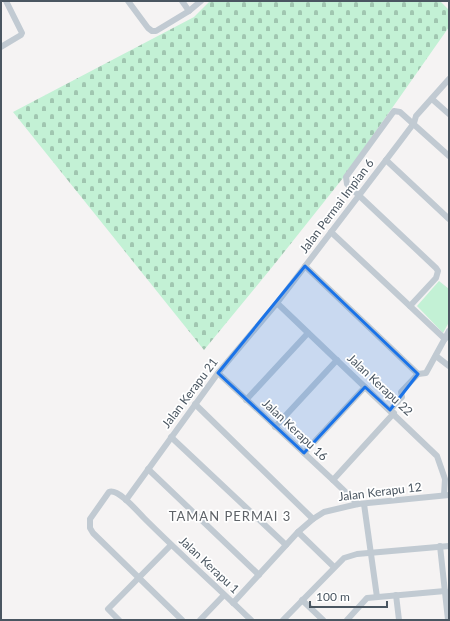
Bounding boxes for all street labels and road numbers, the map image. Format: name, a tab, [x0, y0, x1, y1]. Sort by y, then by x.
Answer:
street label: Jalan Permai Impian 6	[296, 156, 377, 256]
street label: Jalan Kerapu 22	[345, 351, 416, 419]
street label: Jalan Kerapu 21	[158, 355, 221, 431]
street label: Jalan Kerapu 16	[260, 396, 331, 464]
street label: Jalan Kerapu 12	[337, 479, 422, 504]
street label: Jalan Kerapu 1	[176, 533, 243, 596]

